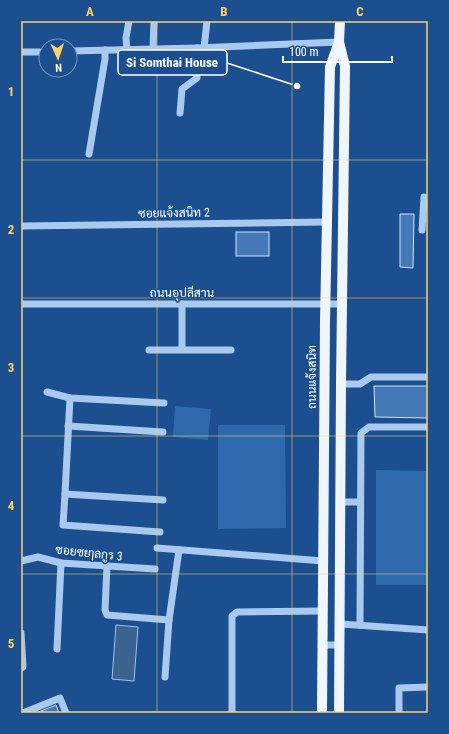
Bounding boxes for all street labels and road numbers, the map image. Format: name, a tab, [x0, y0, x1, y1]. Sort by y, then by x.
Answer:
street label: ซอยแจ้งสนิท 2	[138, 205, 210, 221]
street label: ถนนอุปลีสาน	[150, 285, 215, 302]
street label: ถนนแจ้งสนิท	[305, 345, 319, 409]
street label: ซอยซยๅลกูร 3	[55, 543, 123, 564]

